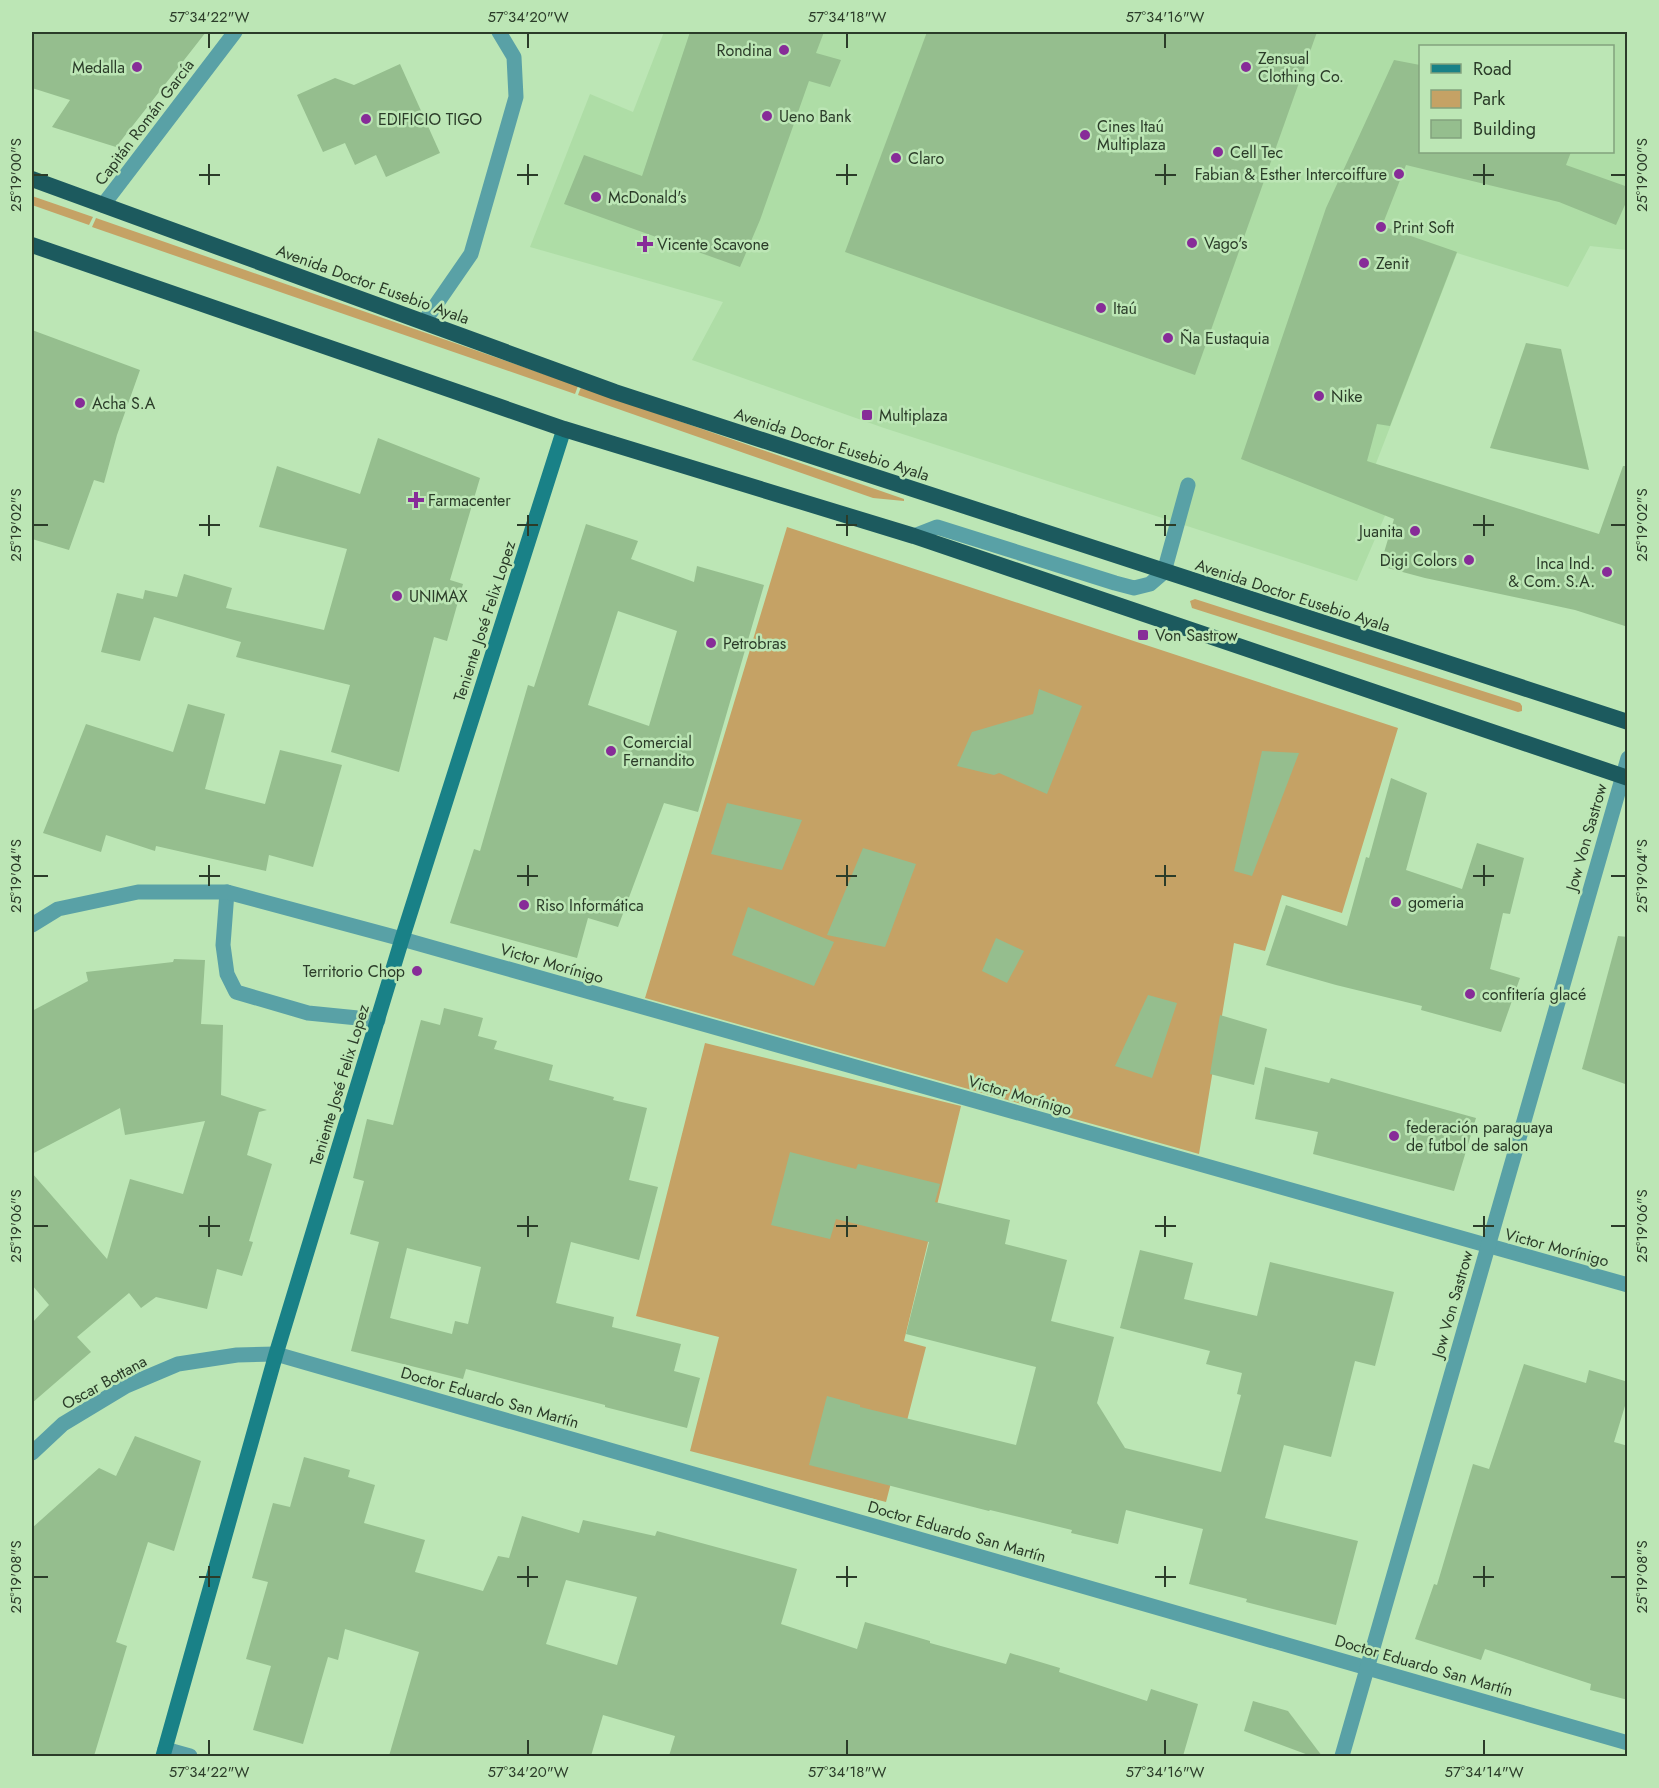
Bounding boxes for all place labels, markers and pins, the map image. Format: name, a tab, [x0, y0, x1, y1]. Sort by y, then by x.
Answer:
place label: Rondina	[717, 39, 772, 62]
marker: Rondina	[777, 43, 791, 57]
place label: Zensual Clothing Co.	[1258, 47, 1344, 88]
place label: Medalla	[72, 56, 125, 79]
marker: Medalla	[130, 60, 144, 74]
marker: Zensual Clothing Co.	[1239, 60, 1253, 74]
place label: Ueno Bank	[779, 105, 852, 128]
place label: EDIFICIO TIGO	[378, 108, 482, 131]
marker: Ueno Bank	[760, 109, 774, 123]
marker: EDIFICIO TIGO	[359, 112, 373, 126]
place label: Cines Itaú Multiplaza	[1097, 115, 1166, 156]
marker: Cines Itaú Multiplaza	[1078, 128, 1092, 142]
place label: Cell Tec	[1230, 141, 1283, 164]
marker: Cell Tec	[1211, 145, 1225, 159]
place label: Claro	[908, 147, 945, 170]
marker: Claro	[889, 151, 903, 165]
place label: Fabian & Esther Intercoiffure	[1195, 163, 1387, 186]
marker: Fabian & Esther Intercoiffure	[1392, 167, 1406, 181]
place label: McDonald's	[608, 186, 687, 209]
marker: McDonald's	[589, 190, 603, 204]
place label: Print Soft	[1393, 216, 1454, 239]
marker: Print Soft	[1374, 220, 1388, 234]
place label: Vago's	[1204, 232, 1247, 255]
place label: Vicente Scavone	[657, 233, 769, 256]
marker: Vago's	[1185, 236, 1199, 250]
marker: Vicente Scavone	[638, 237, 652, 251]
place label: Zenit	[1376, 252, 1409, 275]
marker: Zenit	[1357, 256, 1371, 270]
place label: Itaú	[1113, 297, 1137, 320]
marker: Itaú	[1094, 301, 1108, 315]
place label: Ña Eustaquia	[1180, 327, 1269, 350]
marker: Ña Eustaquia	[1161, 331, 1175, 345]
place label: Nike	[1331, 385, 1363, 408]
marker: Nike	[1312, 389, 1326, 403]
place label: Acha S.A	[92, 392, 156, 415]
marker: Acha S.A	[73, 396, 87, 410]
place label: Multiplaza	[879, 404, 948, 427]
marker: Multiplaza	[860, 408, 874, 422]
place label: Farmacenter	[428, 489, 511, 512]
marker: Farmacenter	[409, 493, 423, 507]
place label: Juanita	[1357, 520, 1403, 543]
marker: Juanita	[1408, 524, 1422, 538]
place label: Digi Colors	[1380, 549, 1457, 572]
place label: Inca Ind. & Com. S.A.	[1508, 552, 1595, 593]
marker: Digi Colors	[1462, 553, 1476, 567]
marker: Inca Ind. & Com. S.A.	[1600, 565, 1614, 579]
place label: UNIMAX	[409, 585, 468, 608]
marker: UNIMAX	[390, 589, 404, 603]
place label: Von Sastrow	[1155, 624, 1238, 647]
marker: Von Sastrow	[1136, 628, 1150, 642]
place label: Petrobras	[723, 632, 786, 655]
marker: Petrobras	[704, 636, 718, 650]
place label: Comercial Fernandito	[623, 731, 695, 772]
marker: Comercial Fernandito	[604, 744, 618, 758]
place label: gomeria	[1408, 891, 1464, 914]
place label: Riso Informática	[536, 894, 644, 917]
marker: gomeria	[1389, 895, 1403, 909]
marker: Riso Informática	[517, 898, 531, 912]
place label: Territorio Chop	[303, 960, 405, 983]
marker: Territorio Chop	[410, 964, 424, 978]
place label: confitería glacé	[1482, 983, 1586, 1006]
marker: confitería glacé	[1463, 987, 1477, 1001]
place label: federación paraguaya de futbol de salon	[1406, 1116, 1553, 1157]
marker: federación paraguaya de futbol de salon	[1387, 1129, 1401, 1143]

